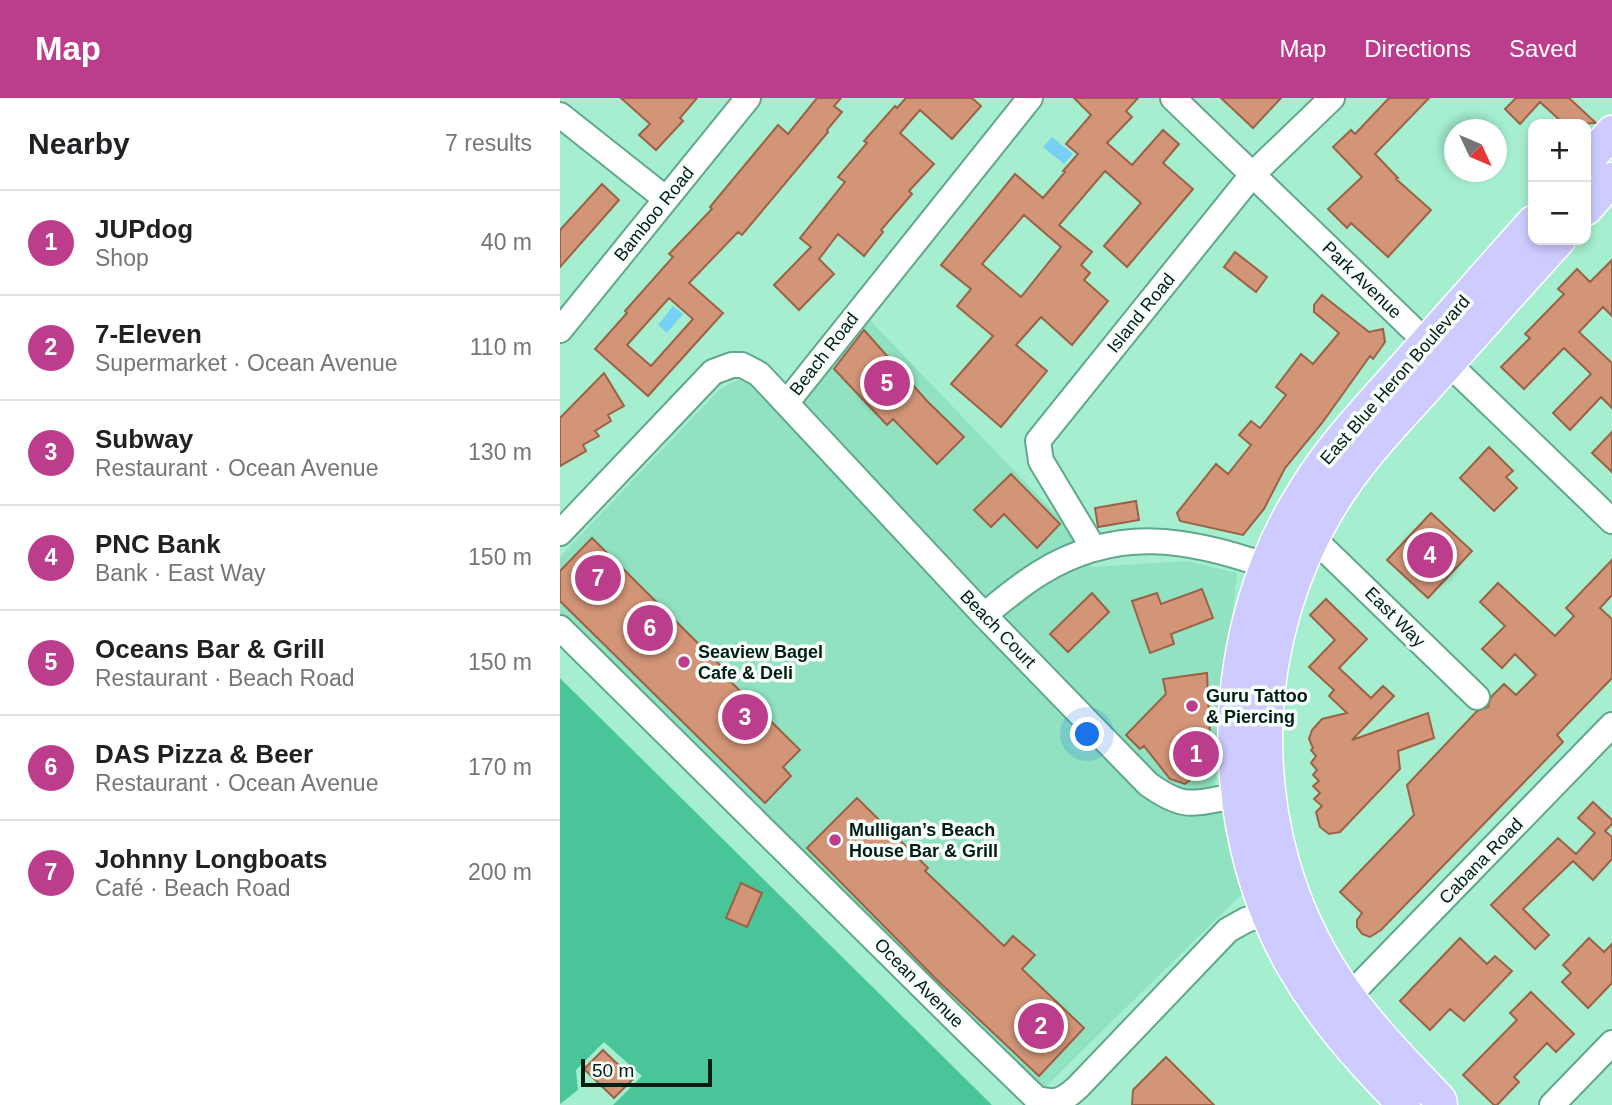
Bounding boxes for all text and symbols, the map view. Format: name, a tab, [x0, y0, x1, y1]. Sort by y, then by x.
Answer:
text: Map	[35, 30, 101, 67]
text: Map	[1280, 35, 1326, 62]
text: Directions	[1364, 35, 1471, 62]
text: Saved	[1509, 35, 1577, 62]
north arrow	[1444, 119, 1507, 182]
map controls	[1528, 119, 1591, 245]
button: +	[1528, 119, 1591, 182]
text: Nearby	[28, 127, 130, 160]
text: 7 results	[445, 130, 532, 156]
street label: Bamboo Road	[610, 163, 698, 265]
button: −	[1528, 182, 1591, 245]
text: JUPdog	[95, 214, 193, 244]
text: 1	[45, 229, 57, 255]
text: 40 m	[481, 229, 532, 255]
street label: Park Avenue	[1318, 237, 1406, 323]
text: Shop	[95, 245, 149, 271]
street label: Island Road	[1103, 269, 1179, 357]
street label: East Blue Heron Boulevard	[1316, 292, 1474, 468]
street label: Beach Road	[786, 309, 862, 399]
text: 7-Eleven	[95, 319, 202, 349]
text: 2	[45, 334, 57, 360]
text: 110 m	[470, 334, 532, 360]
text: Supermarket · Ocean Avenue	[95, 350, 398, 376]
pin: 5	[864, 357, 910, 409]
text: Subway	[95, 424, 193, 454]
text: 3	[45, 439, 57, 465]
text: 130 m	[468, 439, 532, 465]
text: Restaurant · Ocean Avenue	[95, 455, 378, 481]
text: PNC Bank	[95, 529, 221, 559]
pin: 4	[1407, 529, 1453, 581]
text: 4	[45, 544, 57, 570]
text: 150 m	[468, 544, 532, 570]
pin: 7	[575, 552, 621, 604]
text: Bank · East Way	[95, 560, 265, 586]
street label: East Way	[1361, 583, 1429, 651]
street label: Beach Court	[956, 586, 1040, 672]
pin: 6	[627, 602, 673, 654]
text: Oceans Bar & Grill	[95, 634, 325, 664]
place label: Seaview Bagel Cafe & Deli	[698, 642, 823, 683]
text: 5	[45, 649, 57, 675]
text: 150 m	[468, 649, 532, 675]
marker: Seaview Bagel Cafe & Deli	[676, 654, 692, 670]
text: Restaurant · Beach Road	[95, 665, 355, 691]
place label: Guru Tattoo & Piercing	[1206, 686, 1308, 727]
pin: 3	[722, 691, 768, 743]
marker: Guru Tattoo & Piercing	[1184, 698, 1200, 714]
your location	[1070, 717, 1104, 751]
pin: 1	[1173, 728, 1219, 780]
text: DAS Pizza & Beer	[95, 739, 313, 769]
text: 6	[45, 754, 57, 780]
text: 170 m	[468, 754, 532, 780]
text: Restaurant · Ocean Avenue	[95, 770, 378, 796]
street label: Cabana Road	[1435, 814, 1527, 908]
place label: Mulligan’s Beach House Bar & Grill	[849, 820, 998, 861]
marker: Mulligan’s Beach House Bar & Grill	[827, 832, 843, 848]
text: Johnny Longboats	[95, 844, 328, 874]
text: 7	[45, 859, 57, 885]
text: 200 m	[468, 859, 532, 885]
text: Café · Beach Road	[95, 875, 291, 901]
street label: Ocean Avenue	[870, 934, 968, 1032]
pin: 2	[1018, 1000, 1064, 1052]
scale bar	[581, 1056, 712, 1088]
text: 50 m	[592, 1060, 634, 1081]

